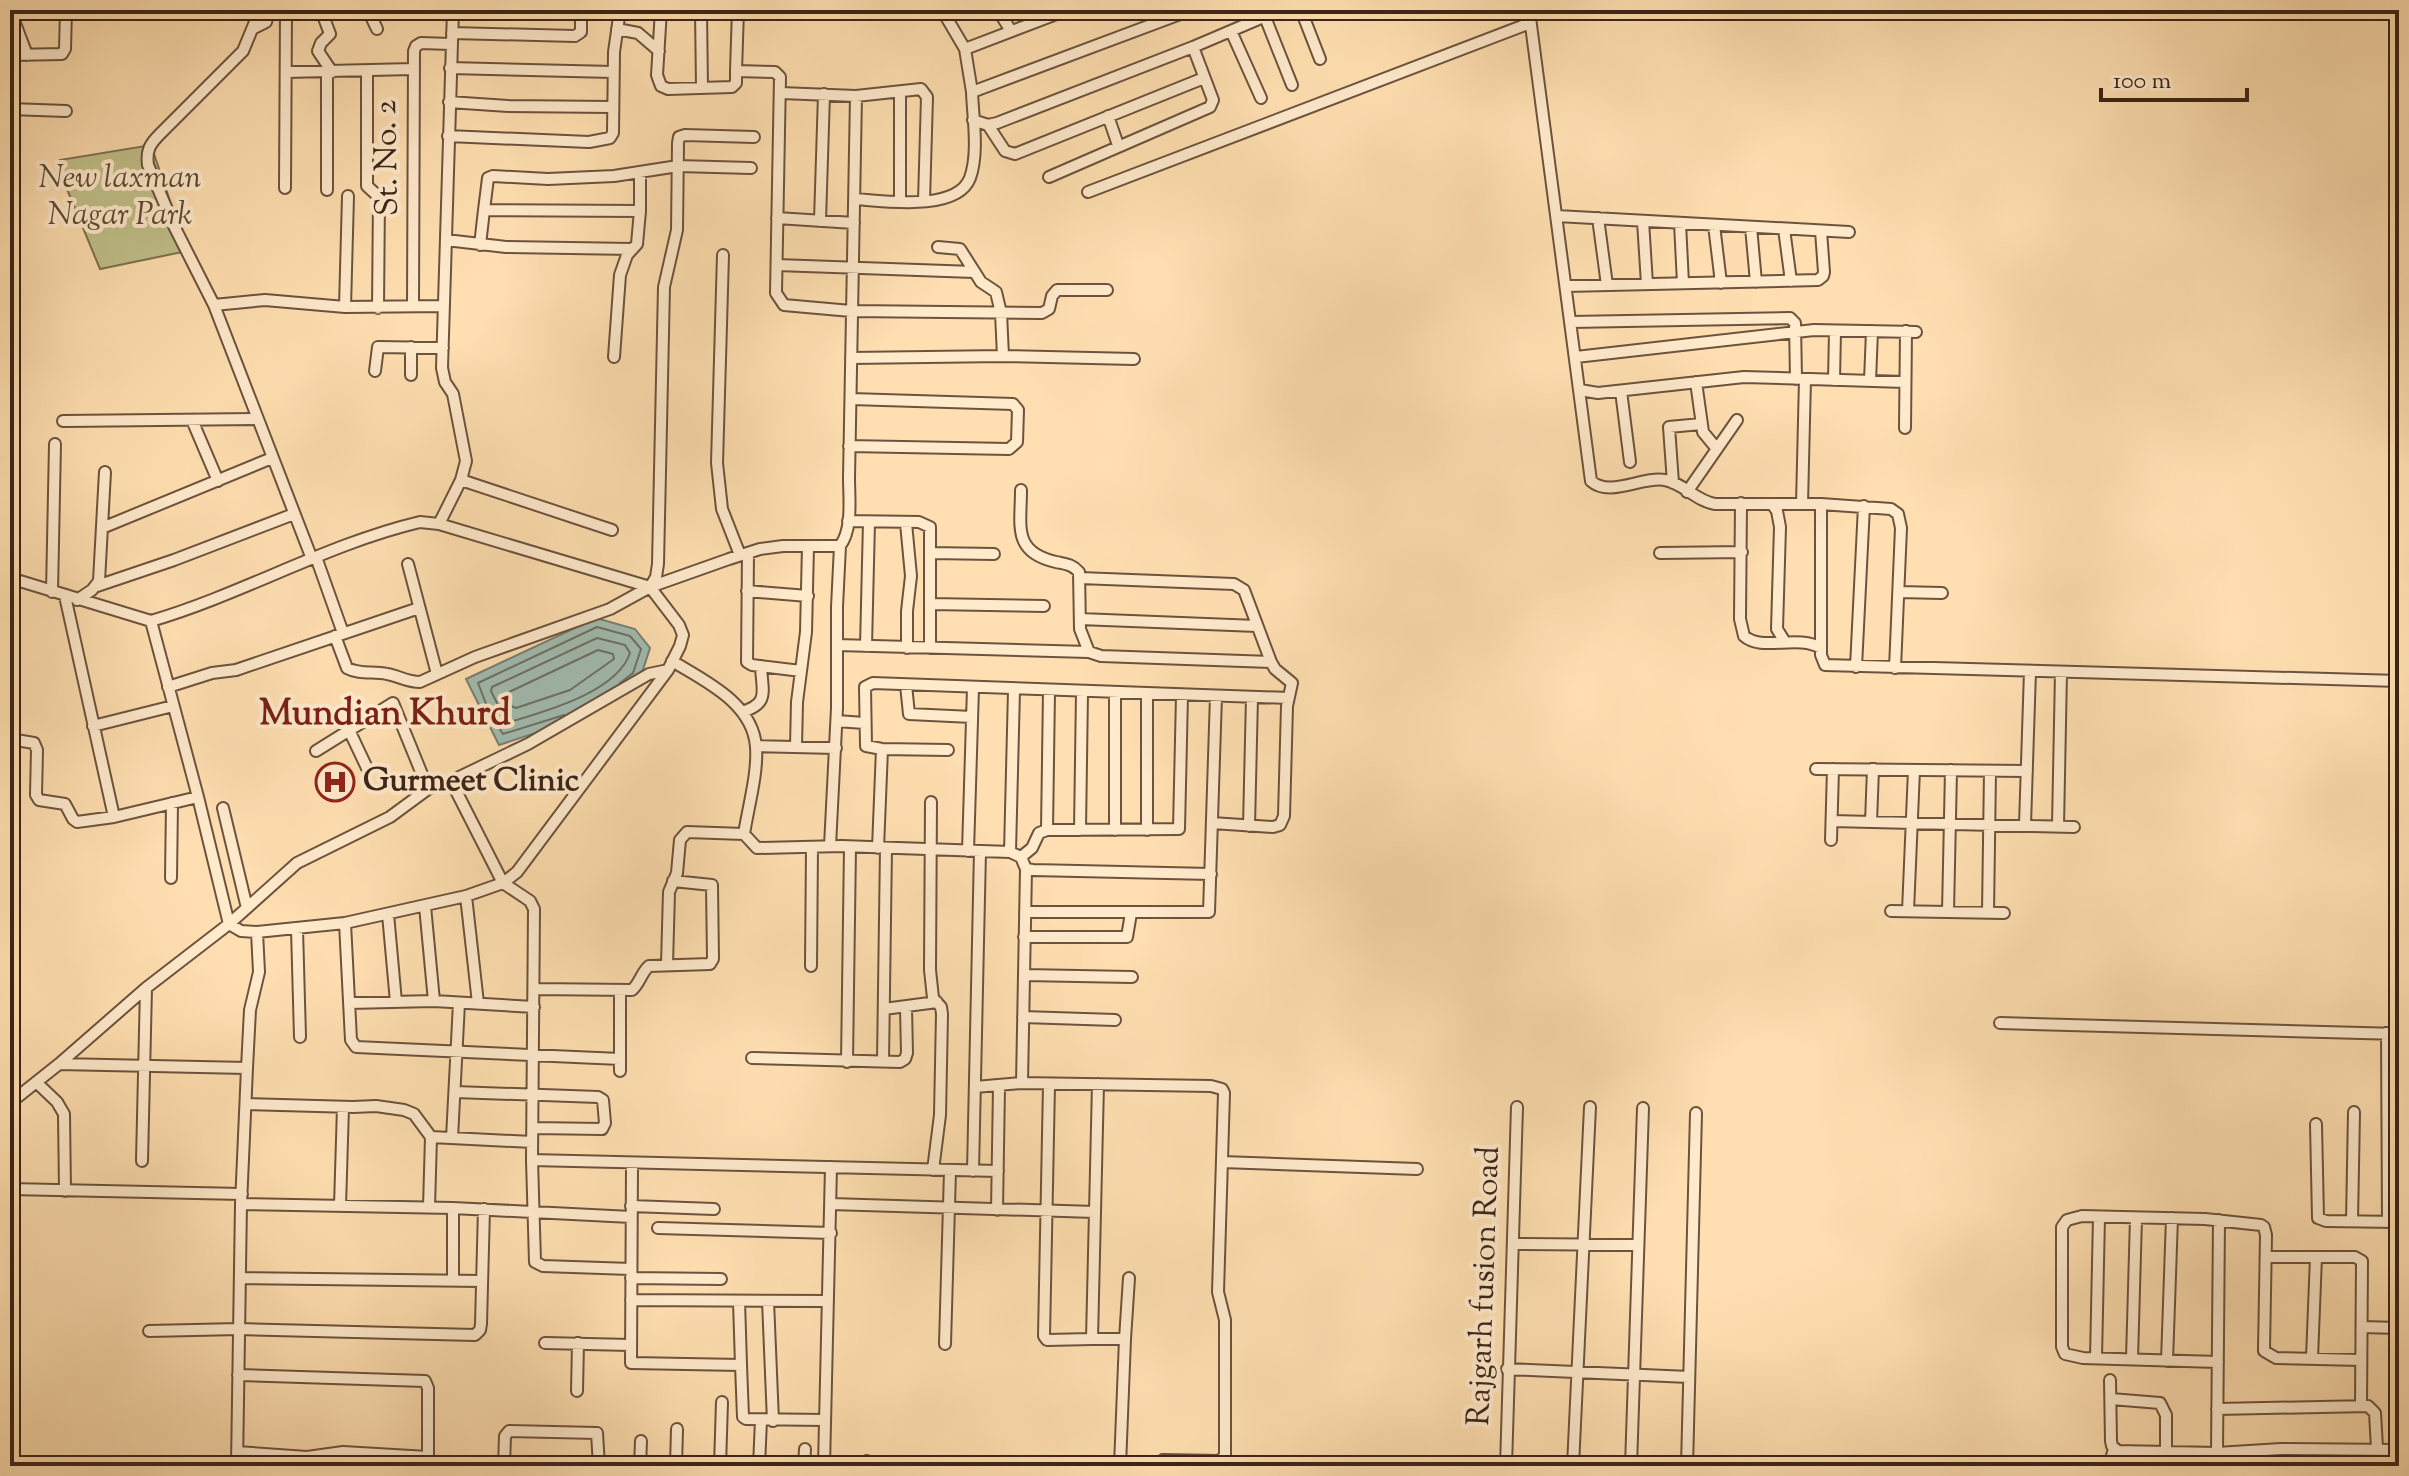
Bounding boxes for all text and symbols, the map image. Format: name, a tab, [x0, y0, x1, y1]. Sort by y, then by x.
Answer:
scale bar	[2101, 52, 2247, 102]
text: 100 m	[2113, 65, 2171, 99]
street label: St. No. 2	[364, 99, 412, 217]
park label: New laxman Nagar Park	[39, 156, 202, 239]
district label: Mundian Khurd	[259, 689, 512, 741]
place label: Gurmeet Clinic	[363, 759, 580, 805]
hospital icon: Gurmeet Clinic	[314, 761, 356, 803]
street label: Rajgarh fusion Road	[1457, 1145, 1513, 1427]

